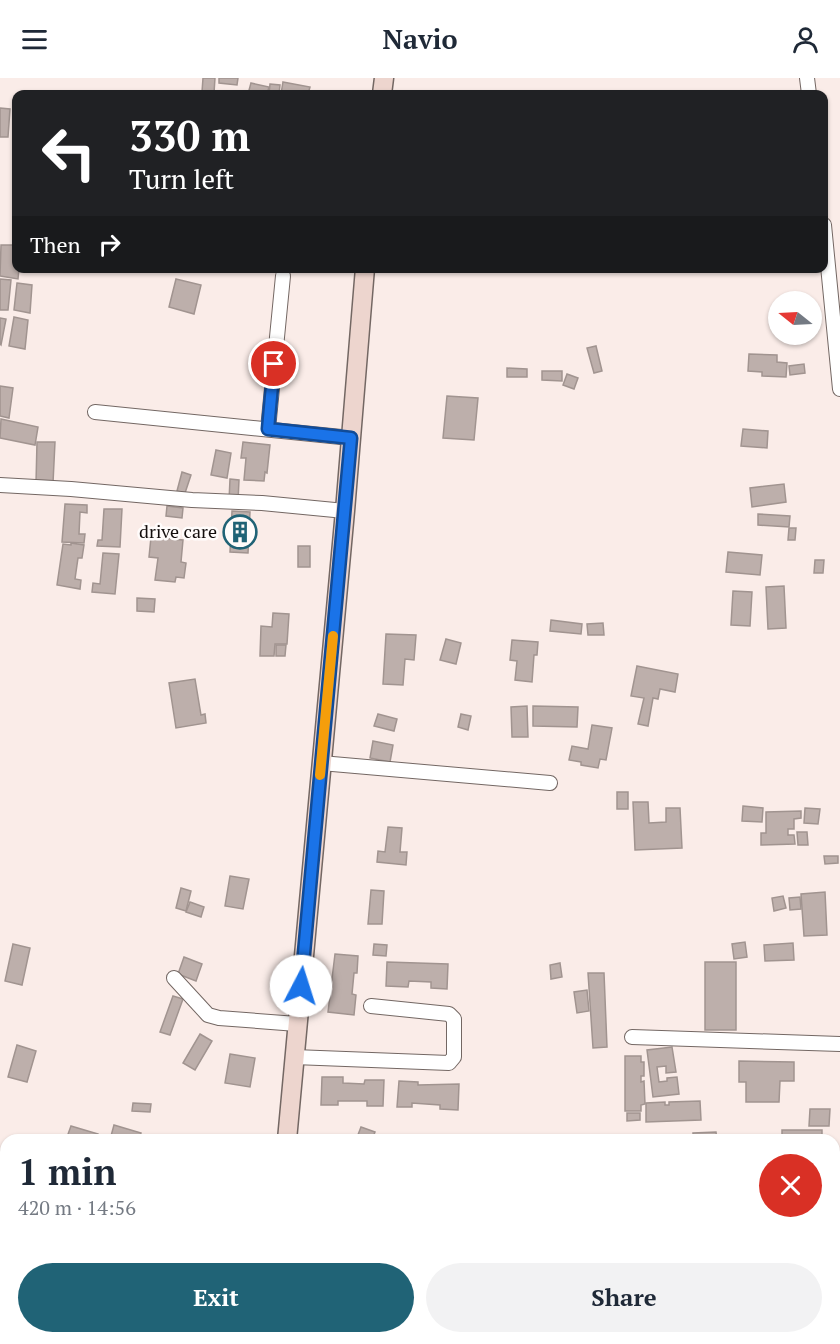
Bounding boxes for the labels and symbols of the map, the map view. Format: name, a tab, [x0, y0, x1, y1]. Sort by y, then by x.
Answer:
north arrow	[768, 291, 822, 345]
pin	[248, 338, 299, 389]
building icon: drive care	[222, 514, 258, 550]
place label: drive care	[139, 519, 217, 543]
position arrow	[269, 954, 333, 1018]

